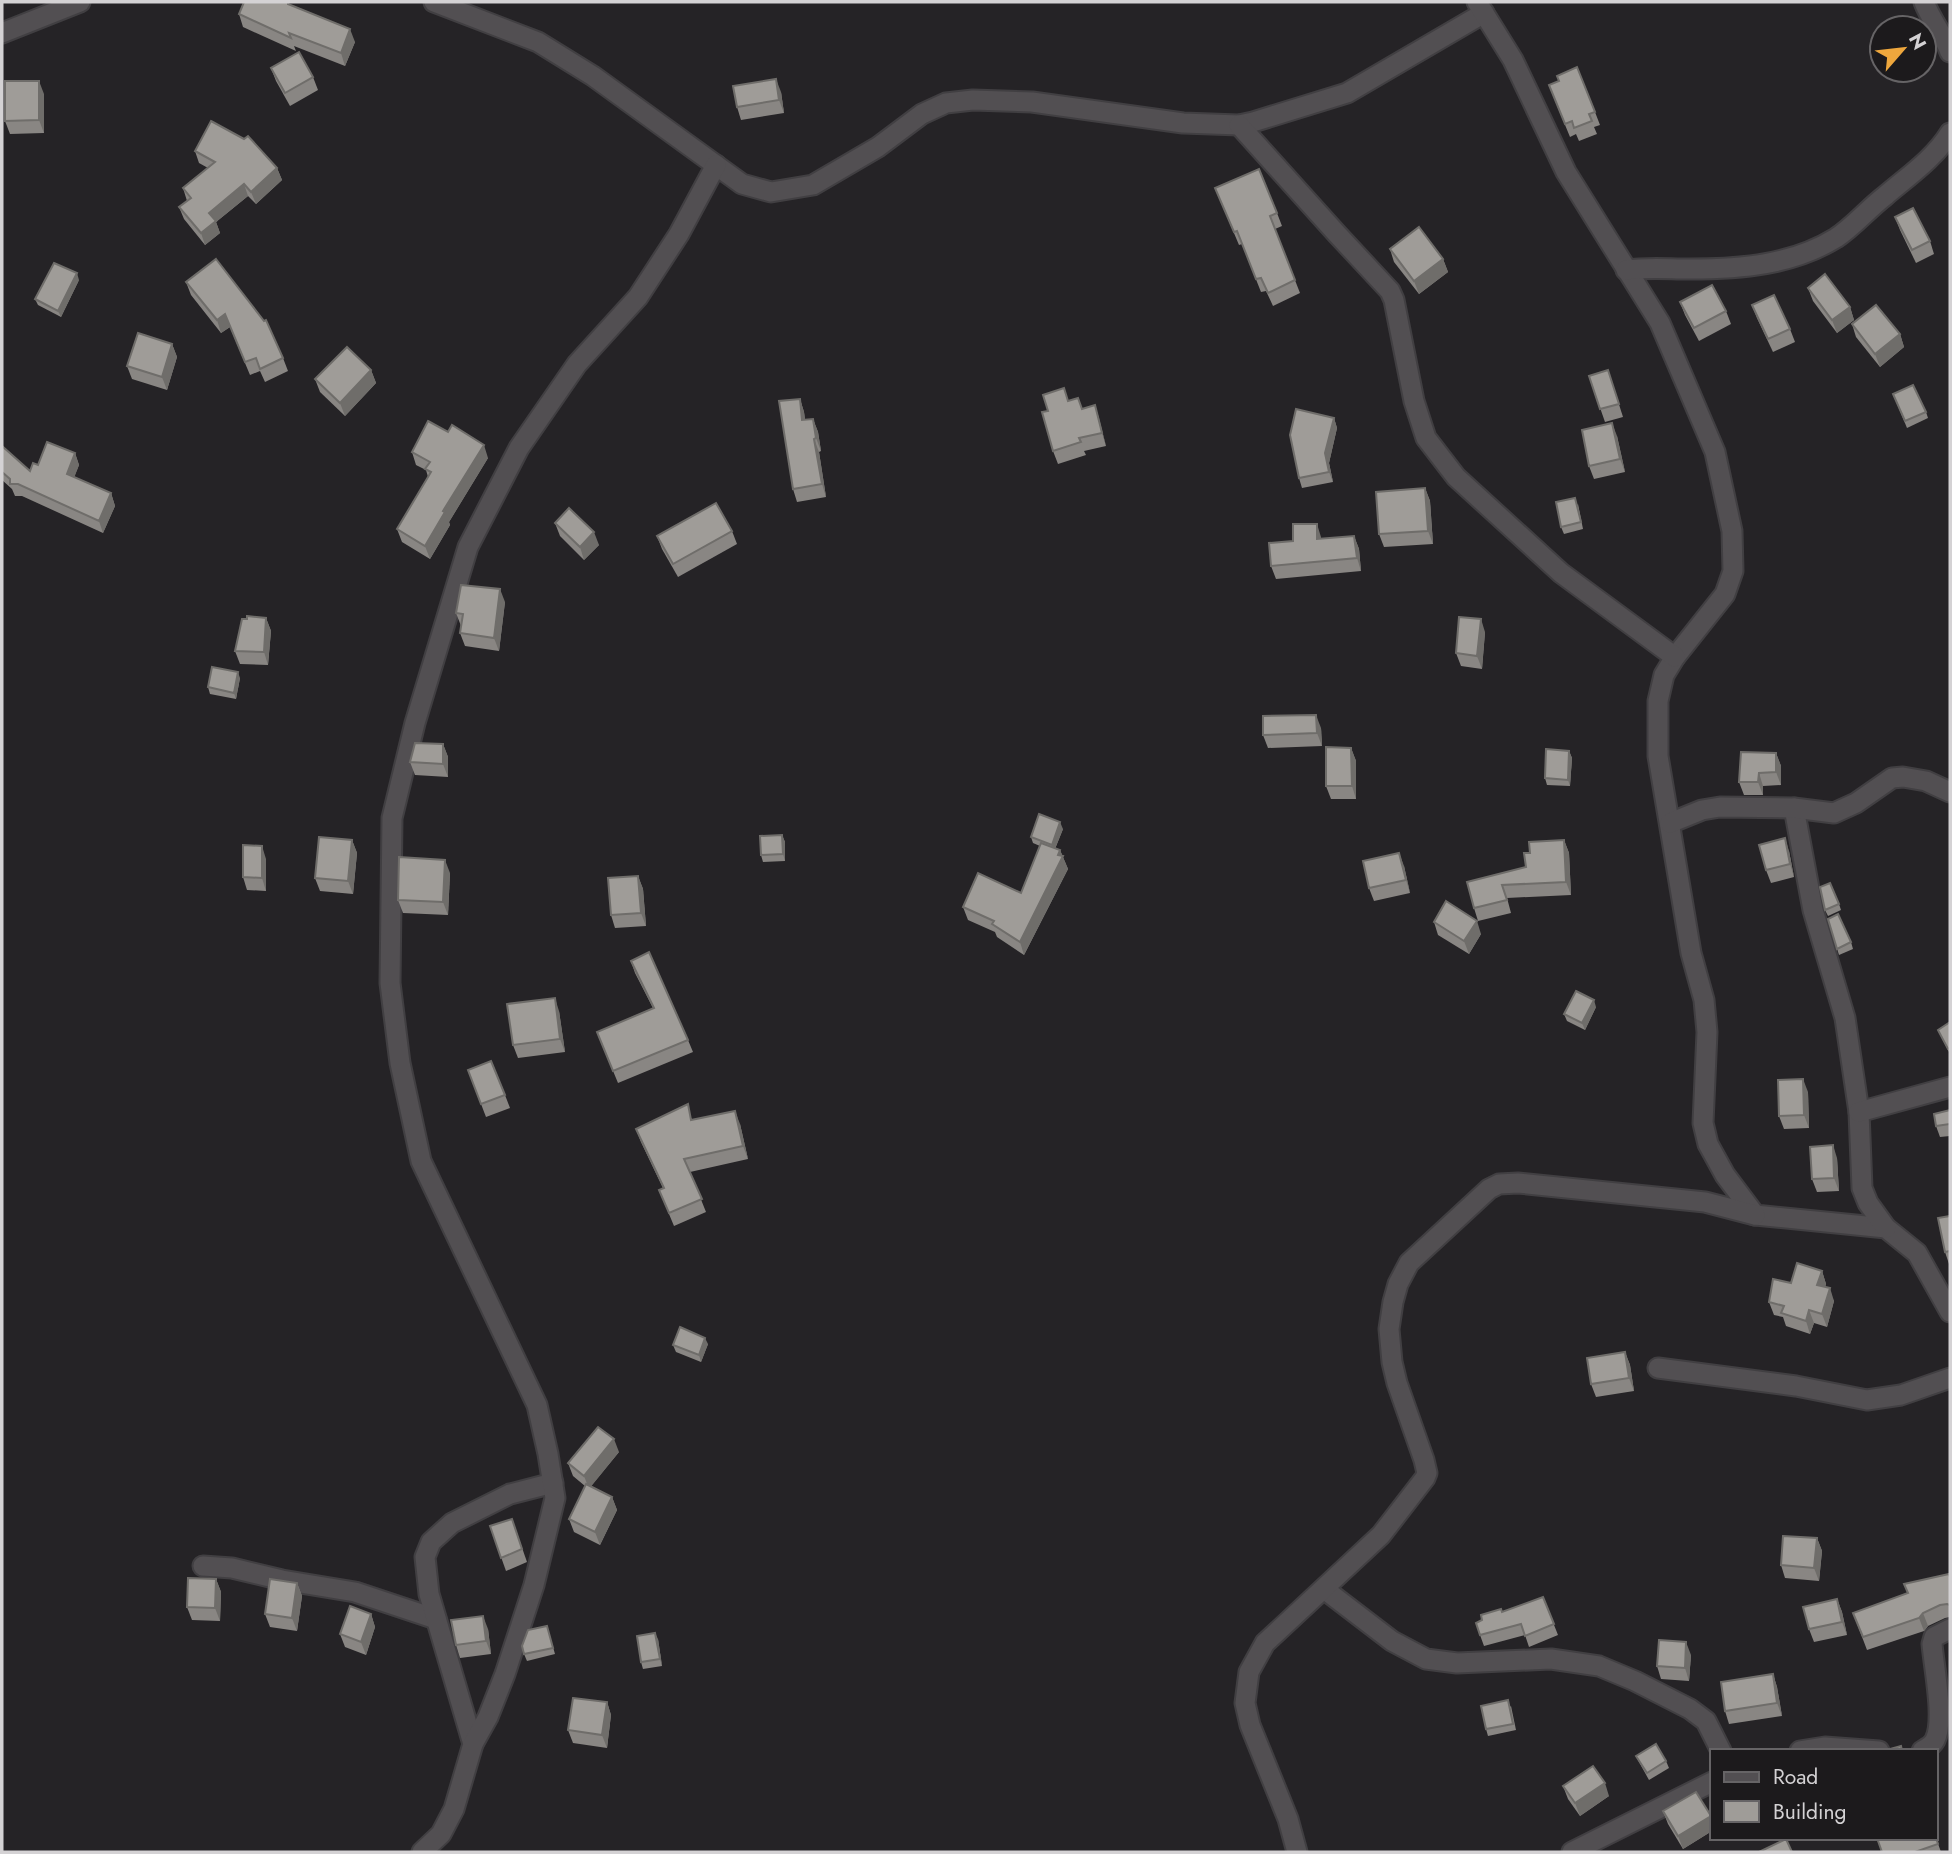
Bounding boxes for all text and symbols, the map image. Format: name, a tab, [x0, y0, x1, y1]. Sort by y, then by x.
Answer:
north arrow	[1868, 14, 1938, 84]
text: N	[1902, 28, 1933, 54]
legend	[1710, 1749, 1938, 1840]
text: Road	[1773, 1762, 1818, 1792]
text: Building	[1773, 1797, 1846, 1827]

